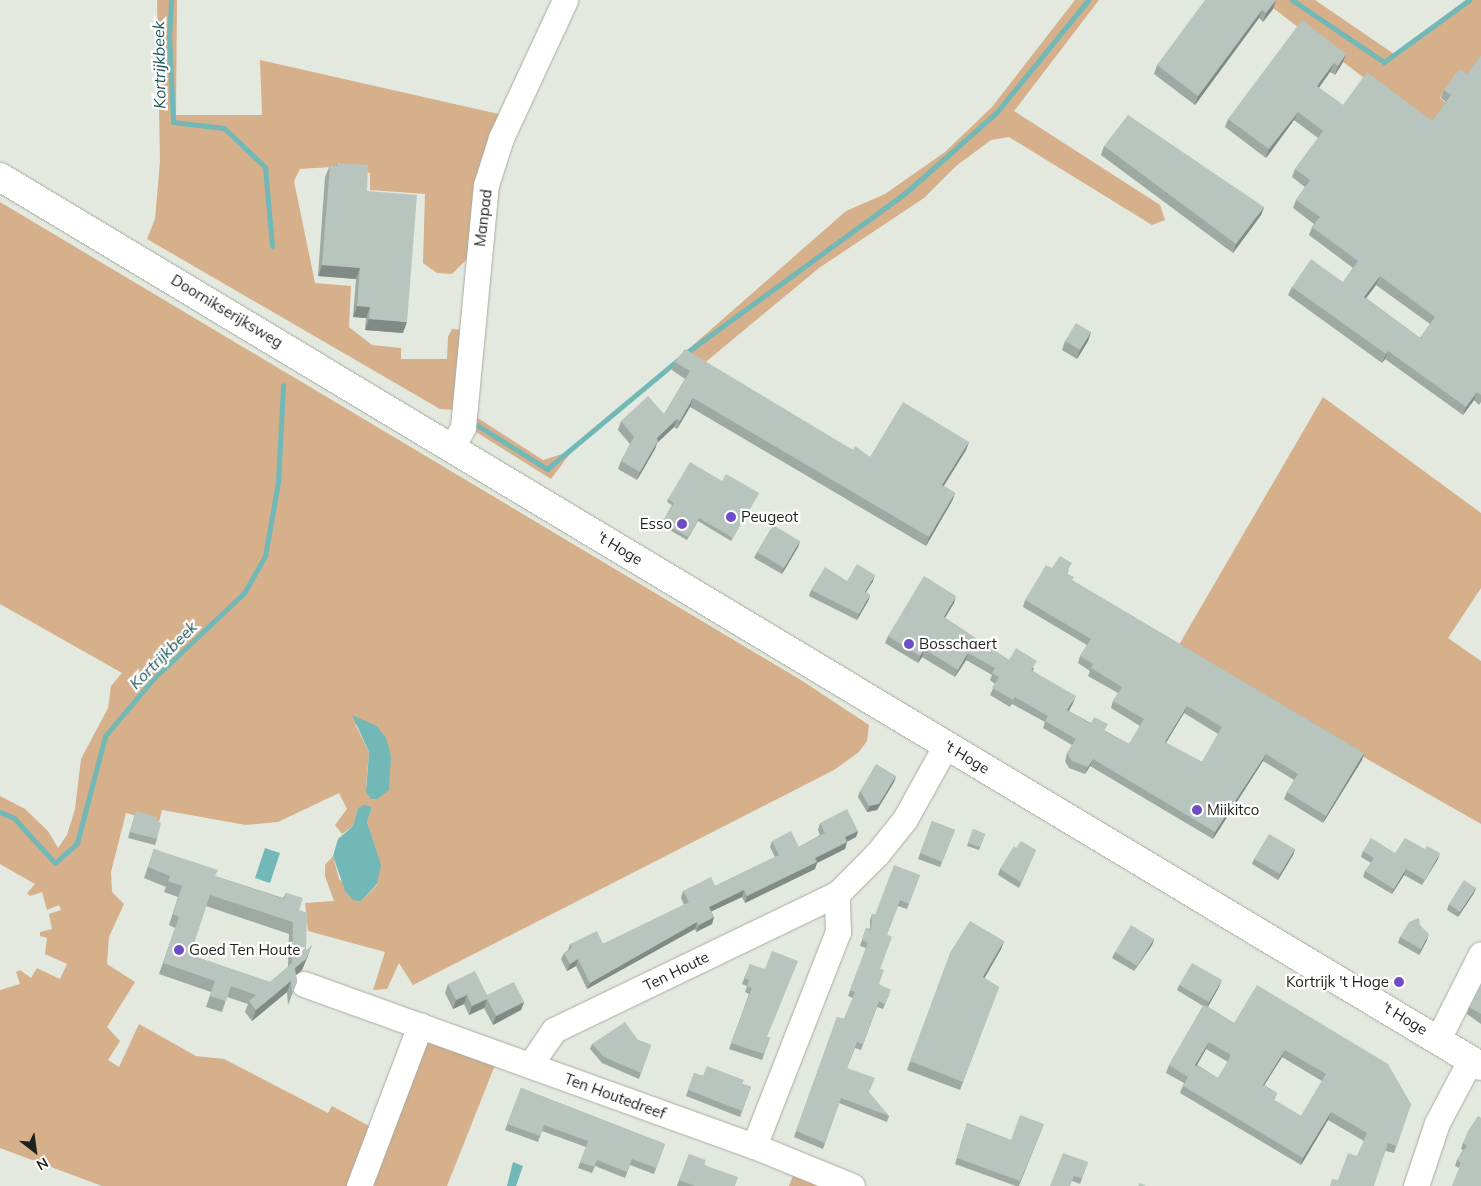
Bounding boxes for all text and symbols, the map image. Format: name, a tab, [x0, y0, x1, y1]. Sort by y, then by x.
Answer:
water label: Kortrijkbeek	[149, 21, 169, 109]
street label: Manpad	[471, 188, 495, 248]
street label: Doornikserijksweg	[168, 271, 286, 351]
place label: Peugeot	[741, 508, 798, 526]
marker: Peugeot	[725, 511, 737, 523]
place label: Esso	[640, 515, 672, 533]
marker: Esso	[676, 518, 688, 530]
street label: 't Hoge	[594, 527, 646, 569]
water label: Kortrijkbeek	[125, 617, 201, 693]
place label: Bosschaert	[919, 635, 997, 653]
marker: Bosschaert	[903, 638, 915, 650]
street label: 't Hoge	[941, 736, 993, 778]
place label: Miikitco	[1207, 801, 1259, 819]
marker: Miikitco	[1191, 804, 1203, 816]
place label: Goed Ten Houte	[189, 941, 300, 959]
marker: Goed Ten Houte	[173, 944, 185, 956]
street label: Ten Houte	[640, 947, 712, 995]
place label: Kortrijk 't Hoge	[1286, 973, 1389, 991]
marker: Kortrijk 't Hoge	[1393, 976, 1405, 988]
street label: 't Hoge	[1379, 997, 1431, 1039]
street label: Ten Houtedreef	[562, 1069, 668, 1123]
north arrow	[10, 1126, 60, 1176]
text: N	[33, 1154, 52, 1174]

